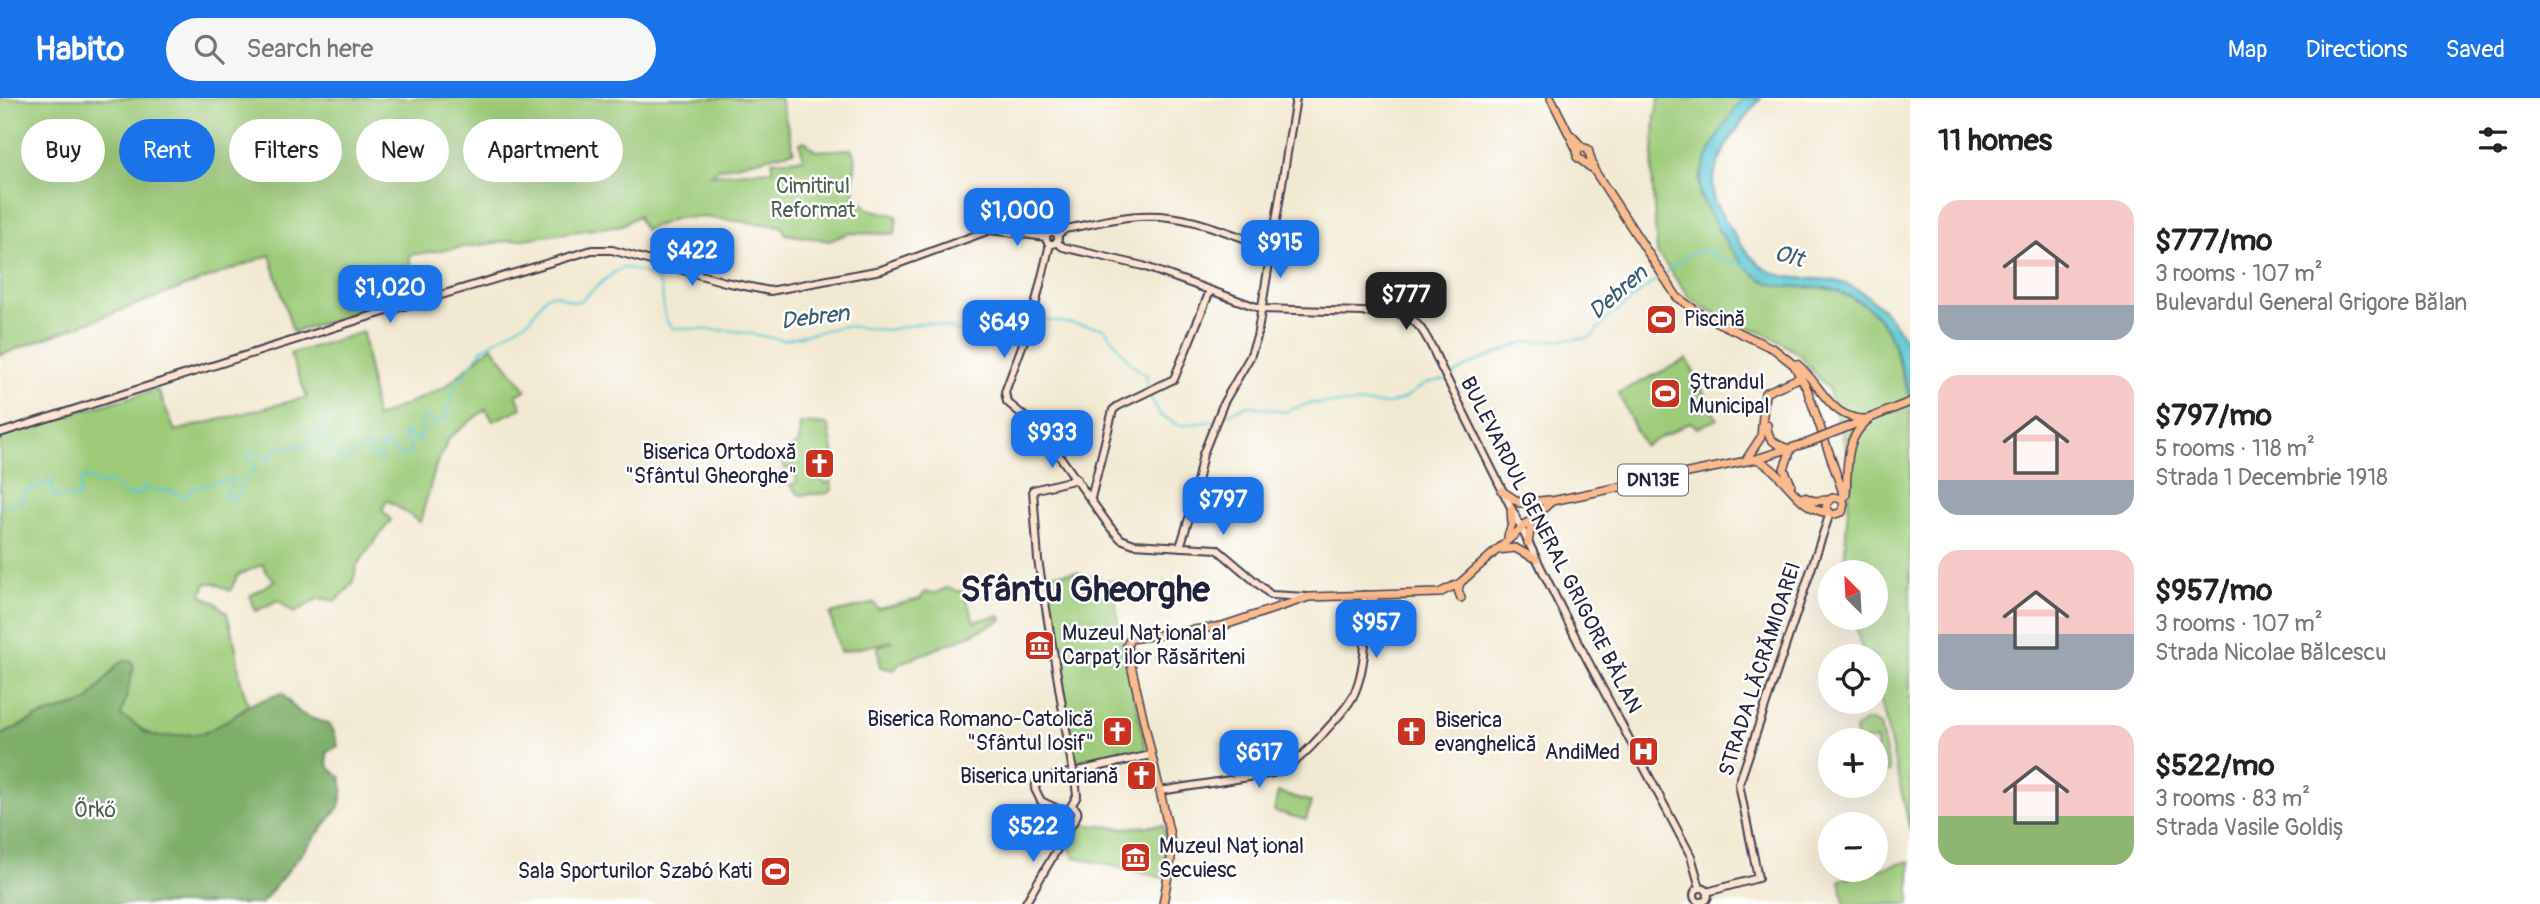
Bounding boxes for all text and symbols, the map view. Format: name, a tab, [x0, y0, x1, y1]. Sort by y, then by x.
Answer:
search box	[166, 18, 656, 81]
text: Habito	[35, 29, 124, 70]
icon: search	[190, 30, 228, 68]
text: Search here	[246, 33, 373, 65]
text: Map	[2228, 35, 2268, 64]
text: Directions	[2306, 35, 2407, 64]
text: Saved	[2445, 35, 2505, 64]
chip: Buy	[21, 119, 105, 182]
chip: Rent	[119, 119, 215, 182]
chip: Filters	[229, 119, 342, 182]
chip: New	[356, 119, 449, 182]
chip: Apartment	[463, 119, 623, 182]
icon: filters	[2474, 121, 2512, 159]
text: 11 homes	[1938, 122, 2052, 159]
park label: Cimitirul Reformat	[771, 173, 856, 224]
pin: $1,000	[960, 188, 1074, 248]
text: $1,000	[980, 196, 1054, 225]
pin: $915	[1239, 220, 1321, 280]
text: $777/mo	[2155, 222, 2272, 259]
pin: $422	[651, 228, 733, 288]
text: $915	[1257, 228, 1303, 257]
icon: home	[1994, 228, 2078, 312]
text: $422	[666, 236, 718, 265]
water label: Olt	[1771, 238, 1810, 275]
water label: Debren	[1583, 258, 1654, 325]
text: 3 rooms · 107 m²	[2155, 259, 2323, 288]
pin: $1,020	[333, 266, 447, 325]
pin: $777	[1365, 272, 1447, 332]
text: $1,020	[354, 273, 426, 302]
text: $777	[1382, 280, 1430, 309]
text: Bulevardul General Grigore Bălan	[2155, 288, 2467, 317]
water label: Debren	[779, 298, 852, 336]
pin: $649	[963, 300, 1045, 360]
sports icon: Piscină	[1644, 302, 1678, 336]
place label: Piscină	[1684, 306, 1746, 333]
text: $649	[978, 308, 1030, 337]
place label: Ștrandul Municipal	[1689, 369, 1769, 420]
street label: BULEVARDUL GENERAL GRIGORE BĂLAN	[1454, 372, 1648, 718]
sports icon: Ștrandul Municipal	[1649, 377, 1683, 411]
text: $797/mo	[2155, 397, 2272, 434]
icon: home	[1994, 403, 2078, 487]
pin: $933	[1011, 410, 1093, 470]
text: $933	[1027, 418, 1077, 447]
text: 5 rooms · 118 m²	[2155, 434, 2315, 463]
place label: Biserica Ortodoxă "Sfântul Gheorghe"	[625, 439, 797, 490]
church icon: Biserica Ortodoxă "Sfântul Gheorghe"	[803, 447, 837, 481]
text: Strada 1 Decembrie 1918	[2155, 463, 2388, 492]
road number: DN13E	[1618, 464, 1688, 496]
pin: $797	[1182, 478, 1264, 537]
text: $797	[1199, 485, 1247, 514]
street label: STRADA LĂCRĂMIOAREI	[1713, 559, 1807, 779]
north arrow	[1818, 560, 1888, 630]
map controls	[1818, 560, 1888, 882]
district label: Sfântu Gheorghe	[960, 568, 1210, 612]
text: $957/mo	[2155, 572, 2272, 609]
icon: home	[1994, 578, 2078, 662]
pin: $957	[1335, 601, 1417, 660]
text: $957	[1352, 608, 1400, 637]
text: 3 rooms · 107 m²	[2155, 609, 2323, 638]
place label: Muzeul Național al Carpaților Răsăriteni	[1062, 620, 1245, 671]
museum icon: Muzeul Național al Carpaților Răsăriteni	[1022, 628, 1056, 662]
text: Strada Nicolae Bălcescu	[2155, 638, 2387, 667]
button: locate	[1818, 644, 1888, 714]
place label: Biserica Romano-Catolică "Sfântul Iosif"	[867, 706, 1094, 757]
place label: Biserica evanghelică	[1435, 707, 1537, 758]
church icon: Biserica Romano-Catolică "Sfântul Iosif"	[1100, 714, 1134, 748]
church icon: Biserica evanghelică	[1395, 715, 1429, 749]
button: +	[1818, 728, 1888, 798]
pin: $617	[1218, 730, 1300, 790]
hospital icon: AndiMed	[1626, 735, 1660, 769]
text: $617	[1235, 738, 1283, 767]
place label: AndiMed	[1545, 739, 1620, 766]
text: $522/mo	[2155, 747, 2275, 784]
icon: home	[1994, 753, 2078, 837]
church icon: Biserica unitariană	[1125, 759, 1159, 793]
place label: Biserica unitariană	[960, 763, 1119, 790]
text: 3 rooms · 83 m²	[2155, 784, 2310, 813]
park label: Őrkő	[74, 797, 116, 824]
pin: $522	[992, 804, 1074, 864]
text: $522	[1008, 812, 1058, 841]
button: −	[1818, 812, 1888, 882]
text: Strada Vasile Goldiș	[2155, 813, 2346, 842]
place label: Muzeul Național Secuiesc	[1159, 833, 1304, 884]
museum icon: Muzeul Național Secuiesc	[1119, 841, 1153, 875]
sports icon: Sala Sporturilor Szabó Kati	[758, 854, 792, 888]
place label: Sala Sporturilor Szabó Kati	[518, 858, 752, 885]

